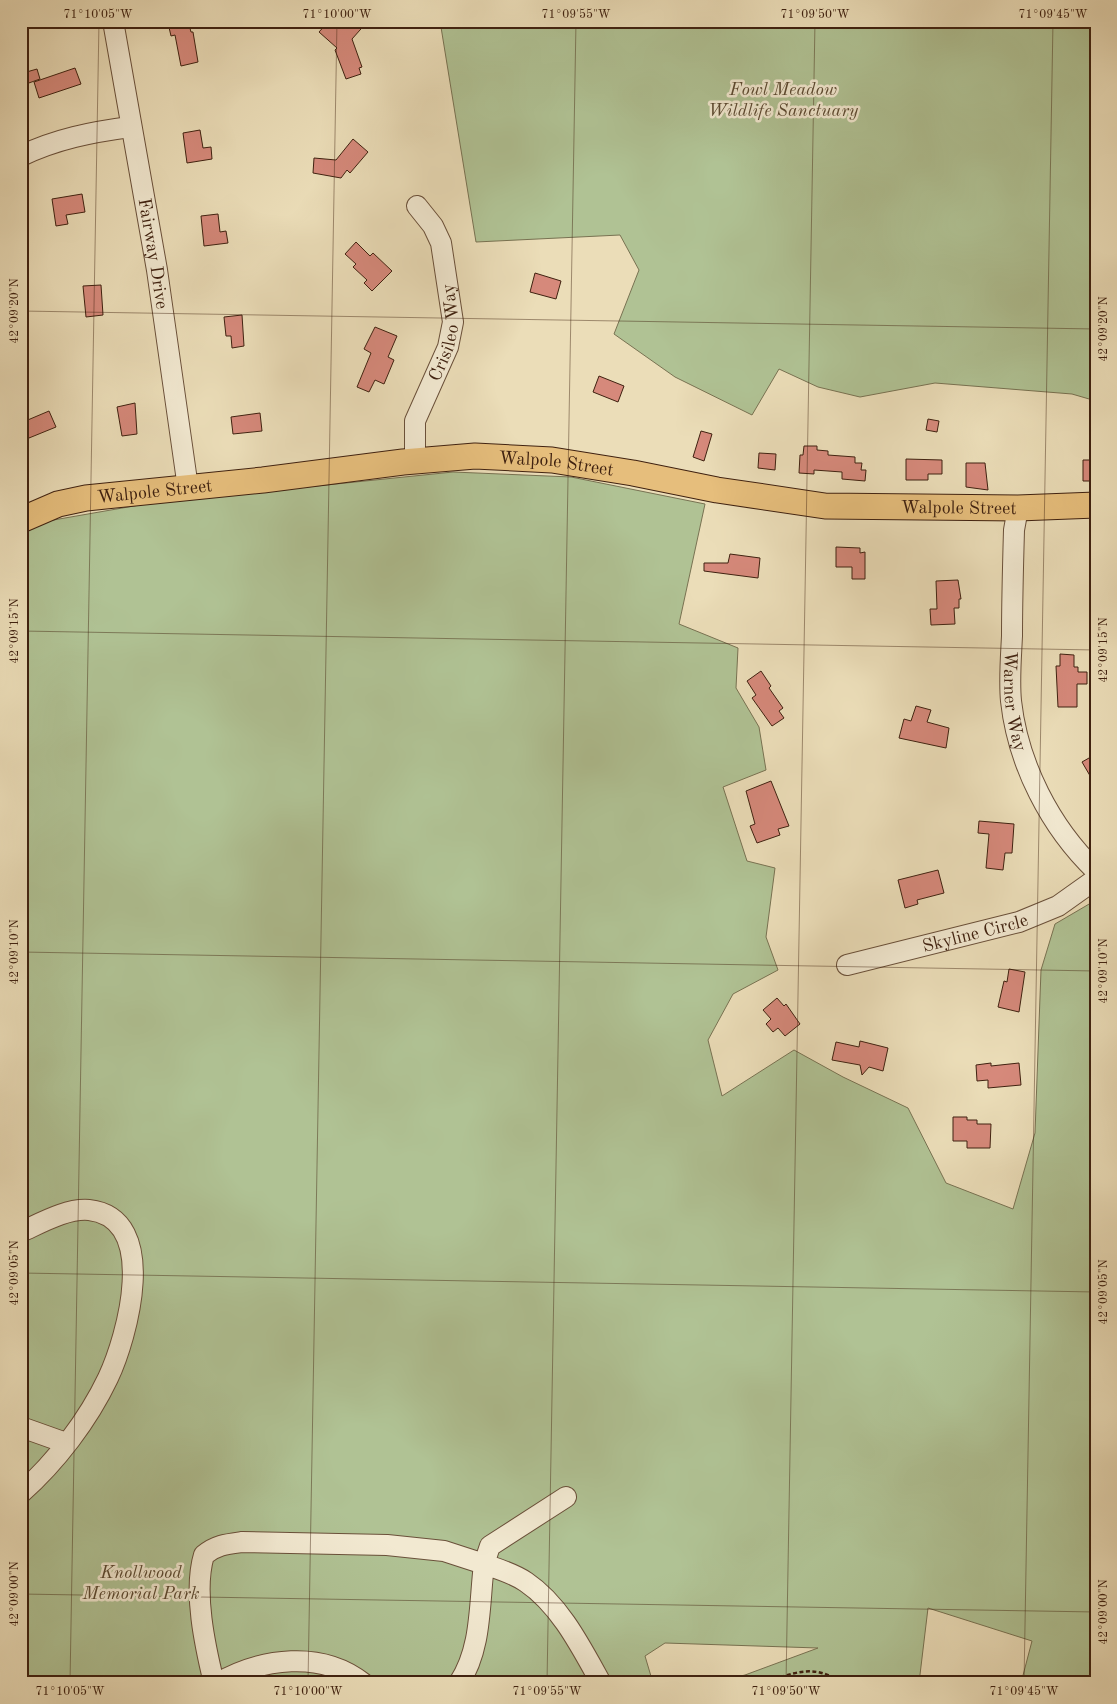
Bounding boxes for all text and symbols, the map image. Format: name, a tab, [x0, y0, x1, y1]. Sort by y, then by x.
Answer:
text: 71°10'05"W	[63, 8, 133, 21]
text: 71°09'55"W	[541, 8, 611, 21]
text: 71°09'50"W	[780, 8, 850, 21]
text: 71°09'45"W	[1018, 8, 1088, 21]
text: 71°10'00"W	[302, 9, 372, 21]
park label: Fowl Meadow Wildlife Sanctuary	[708, 81, 859, 120]
street label: Fairway Drive	[134, 197, 170, 310]
text: 42°09'20"N	[9, 278, 21, 344]
street label: Crisileo Way	[426, 282, 463, 384]
text: 42°09'20"N	[1098, 296, 1110, 362]
street label: Walpole Street	[498, 449, 615, 480]
street label: Walpole Street	[96, 477, 213, 507]
street label: Walpole Street	[901, 499, 1017, 518]
text: 42°09'15"N	[8, 598, 21, 664]
text: 42°09'15"N	[1097, 617, 1110, 683]
street label: Warner Way	[1000, 651, 1029, 754]
street label: Skyline Circle	[921, 911, 1031, 956]
text: 42°09'10"N	[9, 919, 21, 985]
text: 42°09'10"N	[1098, 938, 1110, 1004]
text: 42°09'05"N	[8, 1240, 21, 1306]
text: 42°09'05"N	[1097, 1259, 1110, 1325]
text: 42°09'00"N	[9, 1561, 21, 1627]
park label: Knollwood Memorial Park	[81, 1564, 200, 1603]
text: 42°09'00"N	[1098, 1579, 1110, 1645]
text: 71°10'05"W	[35, 1685, 105, 1698]
text: 71°09'55"W	[512, 1685, 582, 1698]
text: 71°09'50"W	[751, 1685, 821, 1698]
text: 71°09'45"W	[989, 1685, 1059, 1698]
text: 71°10'00"W	[273, 1686, 343, 1698]

